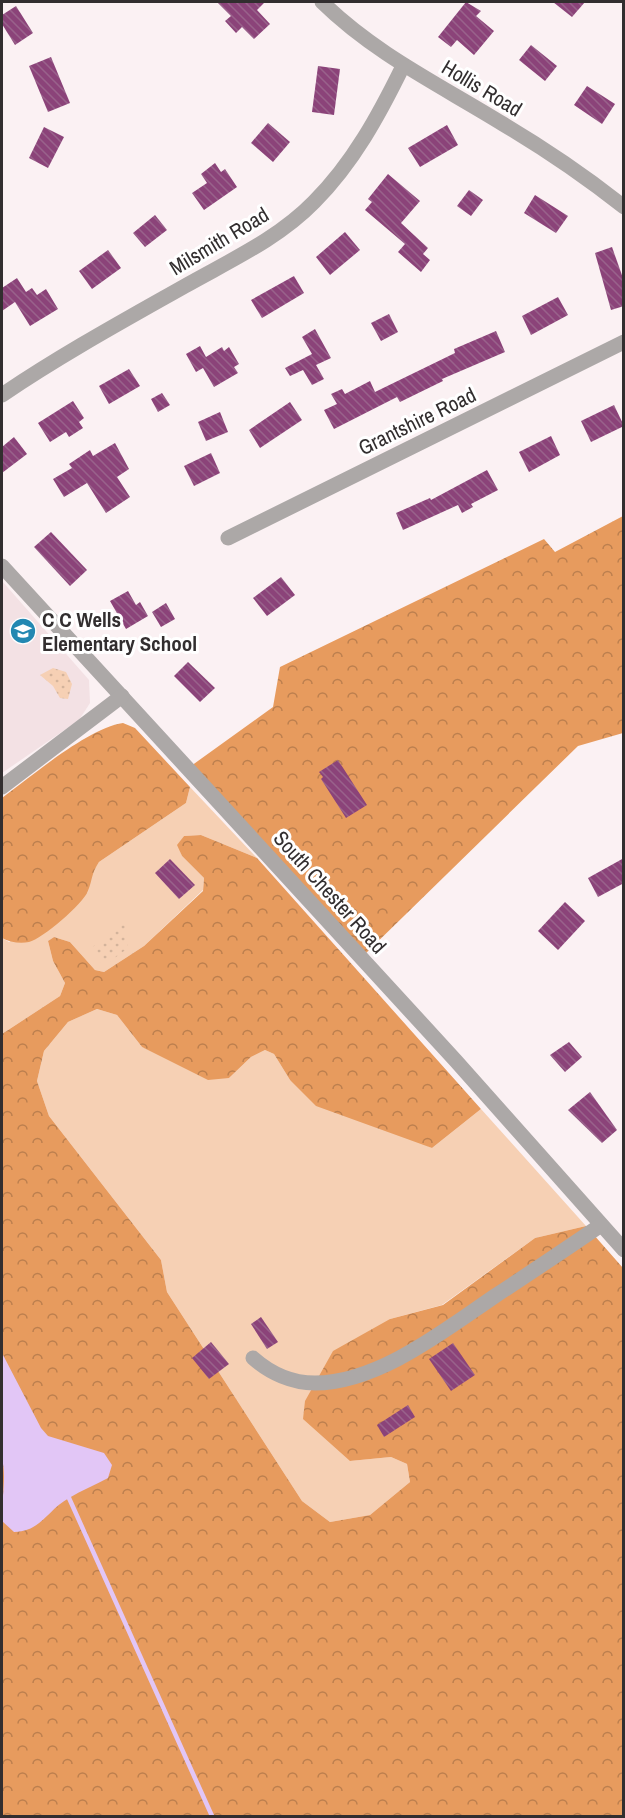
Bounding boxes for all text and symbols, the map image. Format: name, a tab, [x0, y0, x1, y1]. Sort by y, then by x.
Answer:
street label: Hollis Road	[436, 53, 528, 123]
street label: Milsmith Road	[164, 200, 274, 282]
street label: Grantshire Road	[353, 380, 481, 462]
place label: C C Wells Elementary School	[42, 605, 197, 658]
school or university icon: C C Wells Elementary School	[8, 616, 38, 646]
street label: South Chester Road	[267, 824, 393, 960]

